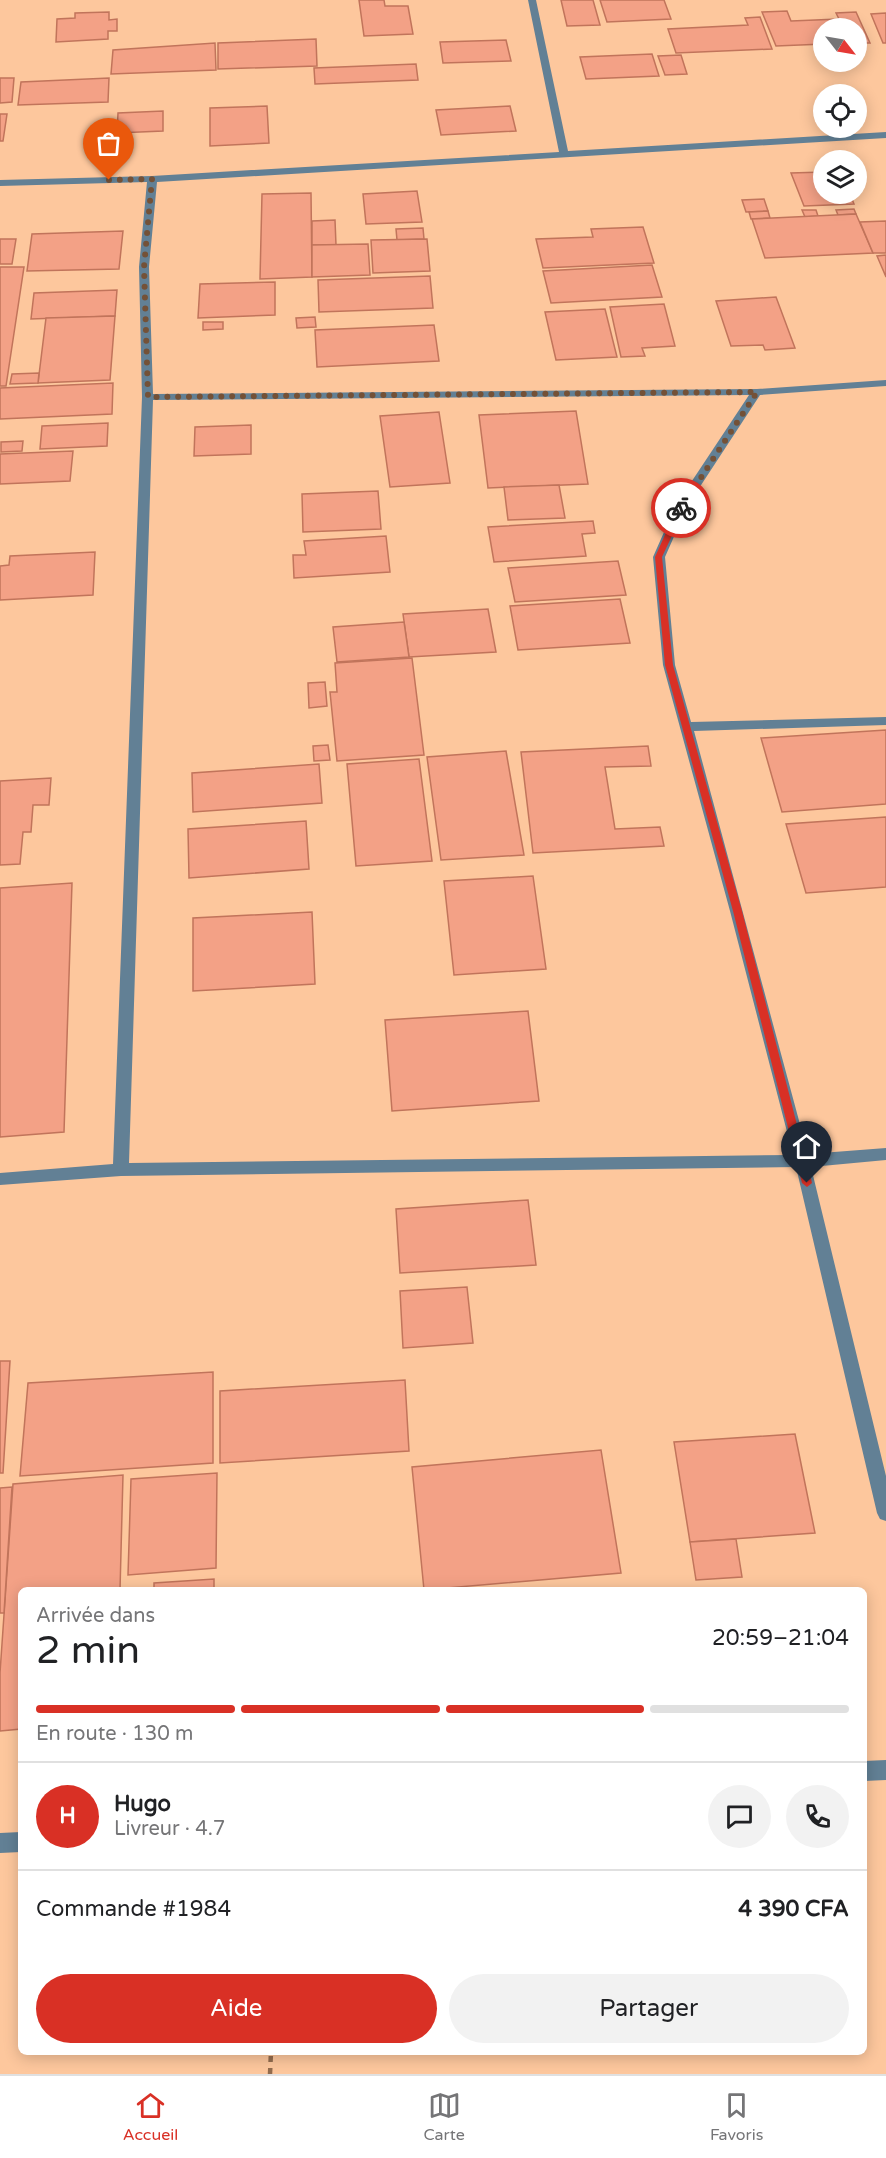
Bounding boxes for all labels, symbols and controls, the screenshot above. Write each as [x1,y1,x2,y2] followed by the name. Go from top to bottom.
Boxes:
[813,18,867,72] north arrow
[813,18,867,204] map controls
[813,84,867,138] button: locate
[83,118,134,180] pin
[92,127,125,160] icon: bag
[813,150,867,204] button: layers
[651,478,711,538] courier
[665,492,698,525] icon: bike
[781,1121,832,1183] pin
[790,1130,823,1163] icon: home
[36,1604,155,1628] text: Arrivée dans
[712,1625,849,1651] text: 20:59–21:04
[36,1627,140,1674] text: 2 min
[36,1722,193,1746] text: En route · 130 m
[708,1785,771,1848] button: chat
[786,1785,849,1848] button: phone
[114,1791,171,1817] text: Hugo
[59,1803,76,1829] text: H
[114,1817,225,1841] text: Livreur · 4.7
[36,1896,231,1922] text: Commande #1984
[738,1896,849,1922] text: 4 390 CFA
[36,1974,437,2043] button: Aide
[449,1974,849,2043] button: Partager
[123,2089,178,2145] tab: Accueil
[423,2089,465,2145] tab: Carte
[710,2089,763,2145] tab: Favoris

